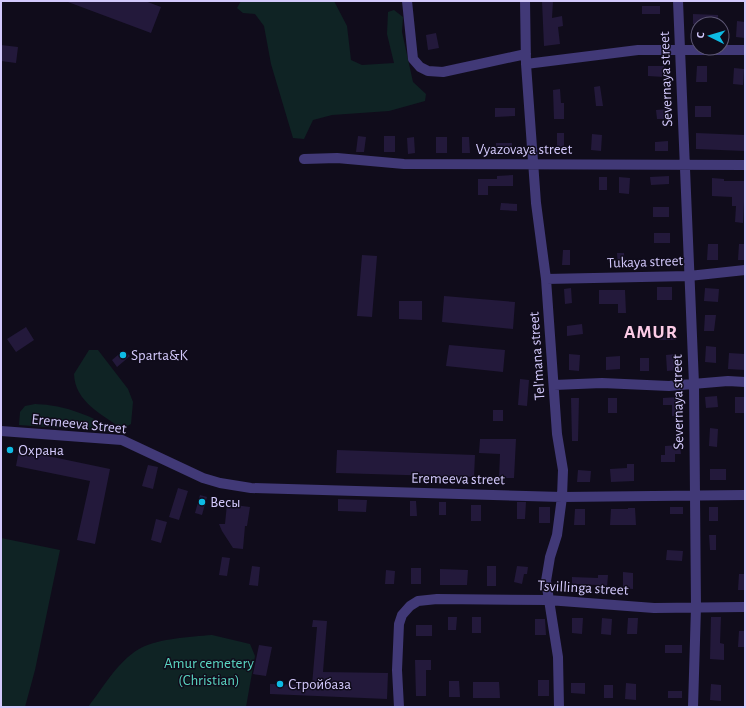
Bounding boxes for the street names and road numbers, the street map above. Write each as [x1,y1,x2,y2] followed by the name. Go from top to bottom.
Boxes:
[657,31,675,127] street label: Severnaya street
[476,142,572,157] street label: Vyazovaya street
[607,253,684,271] street label: Tukaya street
[526,311,548,401] street label: Tel'mana street
[670,354,686,450] street label: Severnaya street
[31,412,127,436] street label: Eremeeva Street
[411,471,505,487] street label: Eremeeva street
[537,578,629,598] street label: Tsvillinga street

